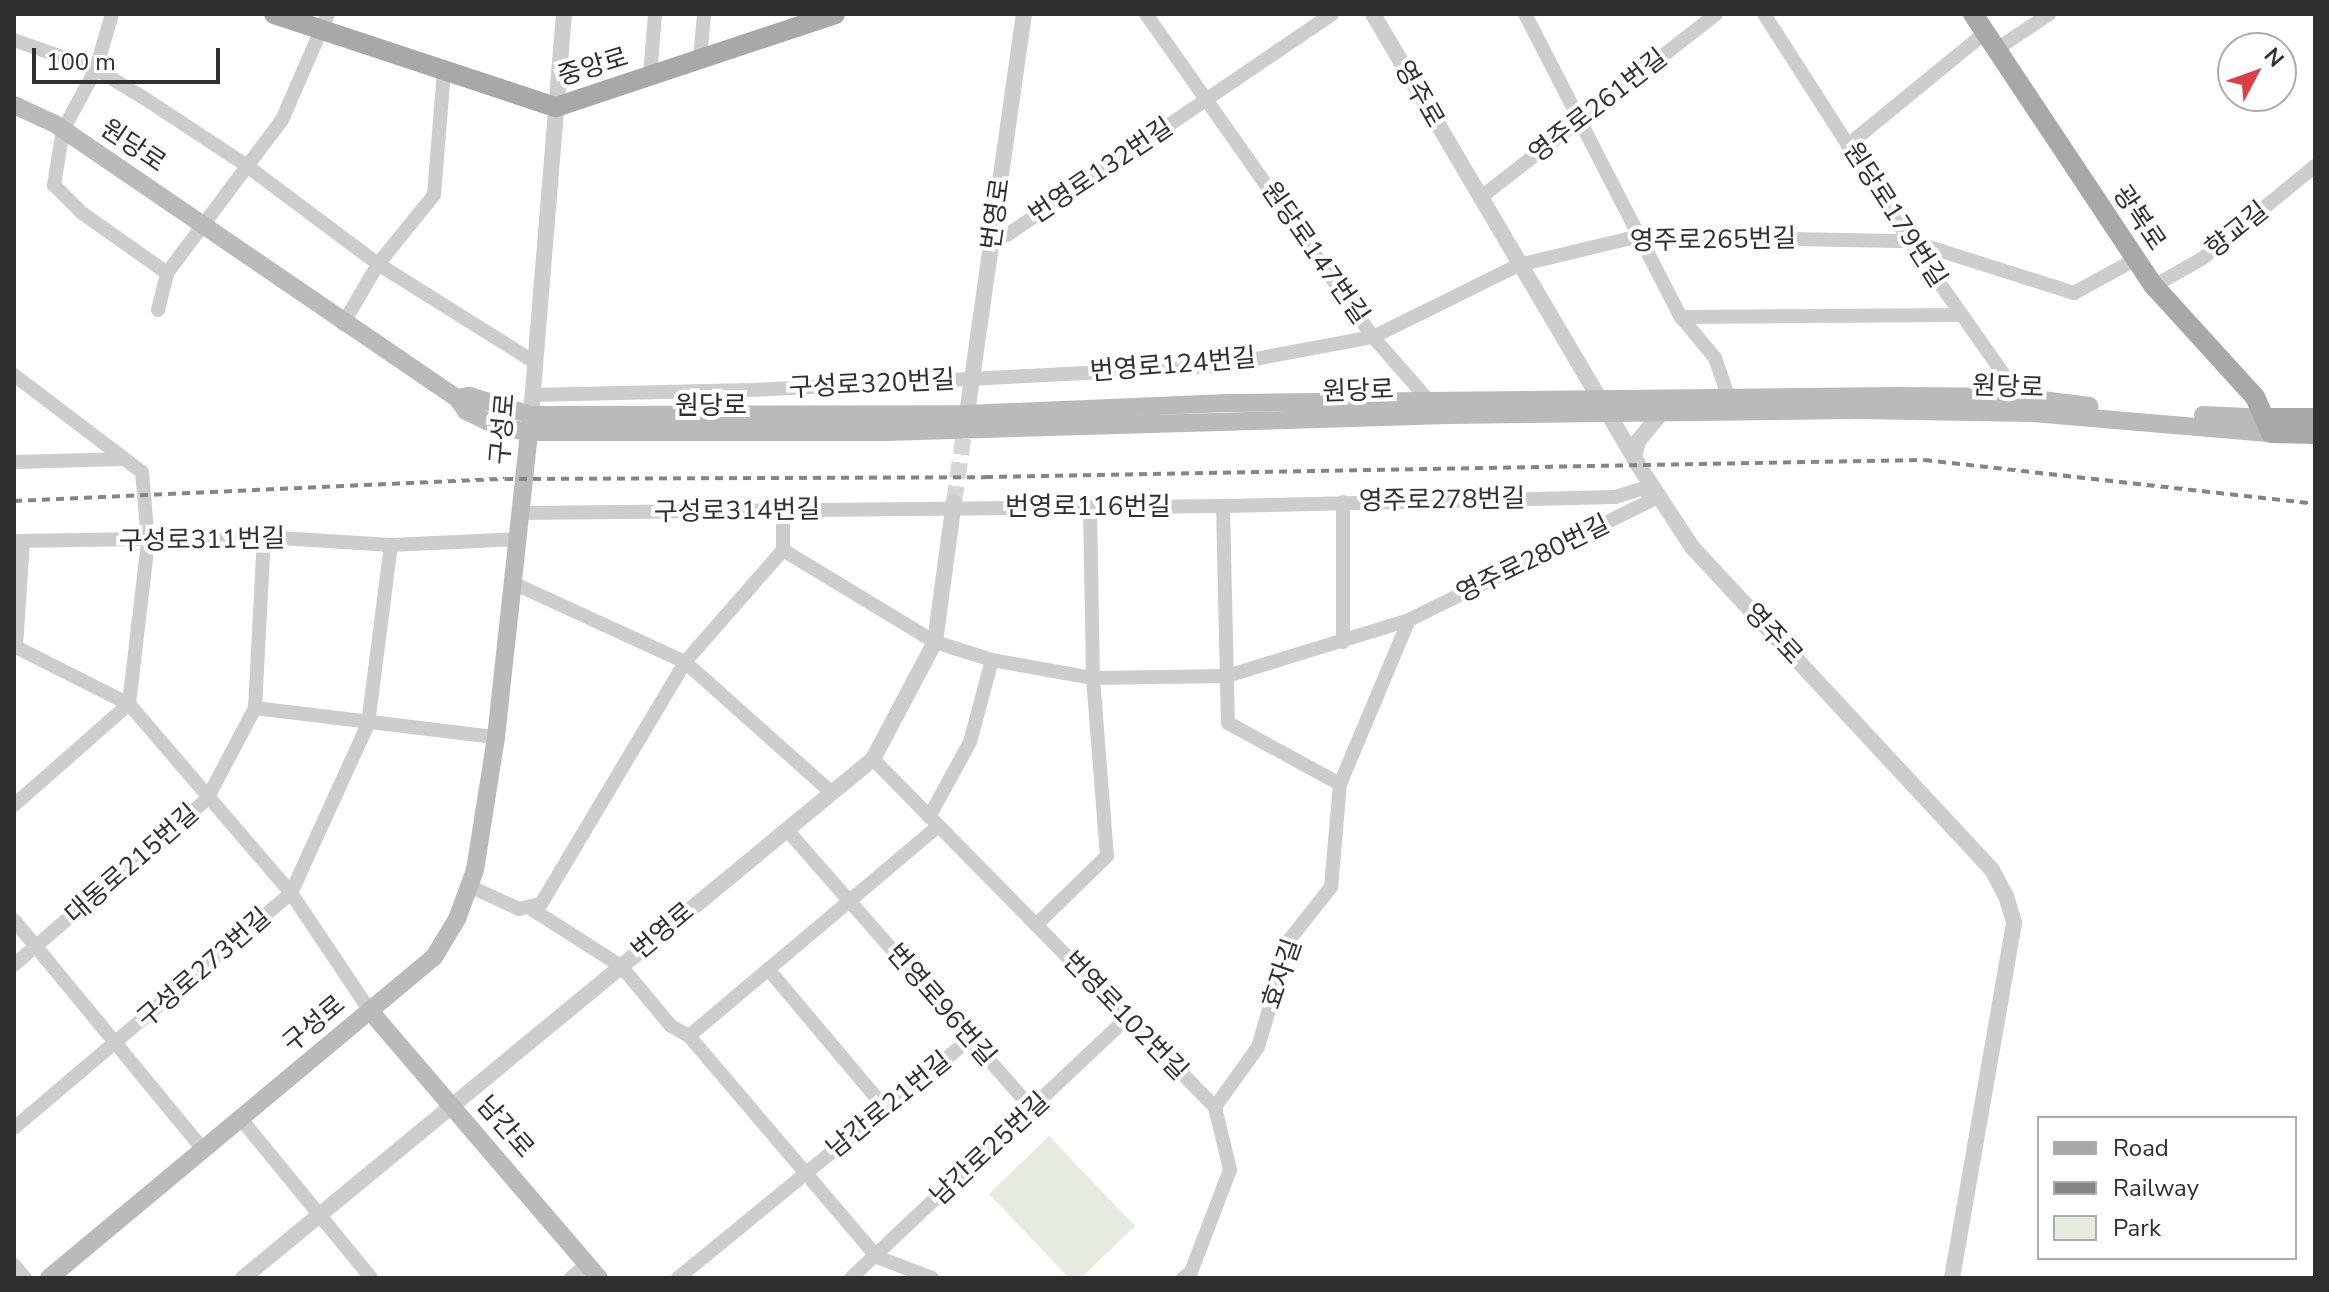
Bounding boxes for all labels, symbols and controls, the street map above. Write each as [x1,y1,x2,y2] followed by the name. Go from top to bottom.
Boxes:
[36,32,224,82] scale bar
[2217,32,2297,112] north arrow
[554,42,632,92] street label: 중앙로
[1523,42,1673,170] street label: 영주로261번길
[2257,42,2290,74] text: N
[46,46,116,78] text: 100 m
[1388,55,1450,133] street label: 영주로
[1023,112,1179,230] street label: 번영로132번길
[95,113,171,179] street label: 원당로
[1837,137,1953,293] street label: 원당로179번길
[976,176,1016,252] street label: 번영로
[1254,176,1376,330] street label: 원당로147번길
[2106,180,2172,256] street label: 광복로
[2199,195,2275,265] street label: 향교길
[1630,223,1796,257] street label: 영주로265번길
[1089,342,1257,388] street label: 번영로124번길
[788,364,956,404] street label: 구성로320번길
[1972,370,2044,404] street label: 원당로
[1322,374,1394,408] street label: 원당로
[675,390,747,422] street label: 원당로
[484,392,522,466] street label: 구성로
[1359,483,1525,517] street label: 영주로278번길
[1005,491,1171,523] street label: 번영로116번길
[654,494,820,528] street label: 구성로314번길
[1451,509,1615,609] street label: 영주로280번길
[119,523,285,557] street label: 구성로311번길
[1737,597,1809,671] street label: 영주로
[59,798,205,930] street label: 대동로215번길
[625,896,701,966] street label: 번영로
[131,902,277,1034] street label: 구성로273번길
[1256,935,1308,1013] street label: 효자길
[880,938,1002,1072] street label: 번영로96번길
[1056,945,1194,1087] street label: 번영로102번길
[276,989,352,1059] street label: 구성로
[821,1045,957,1165] street label: 남간로21번길
[924,1086,1056,1212] street label: 남간로25번길
[470,1090,540,1164] street label: 남간로
[2037,1116,2297,1260] legend
[2113,1132,2169,1164] text: Road
[2113,1172,2199,1204] text: Railway
[2113,1212,2161,1244] text: Park

